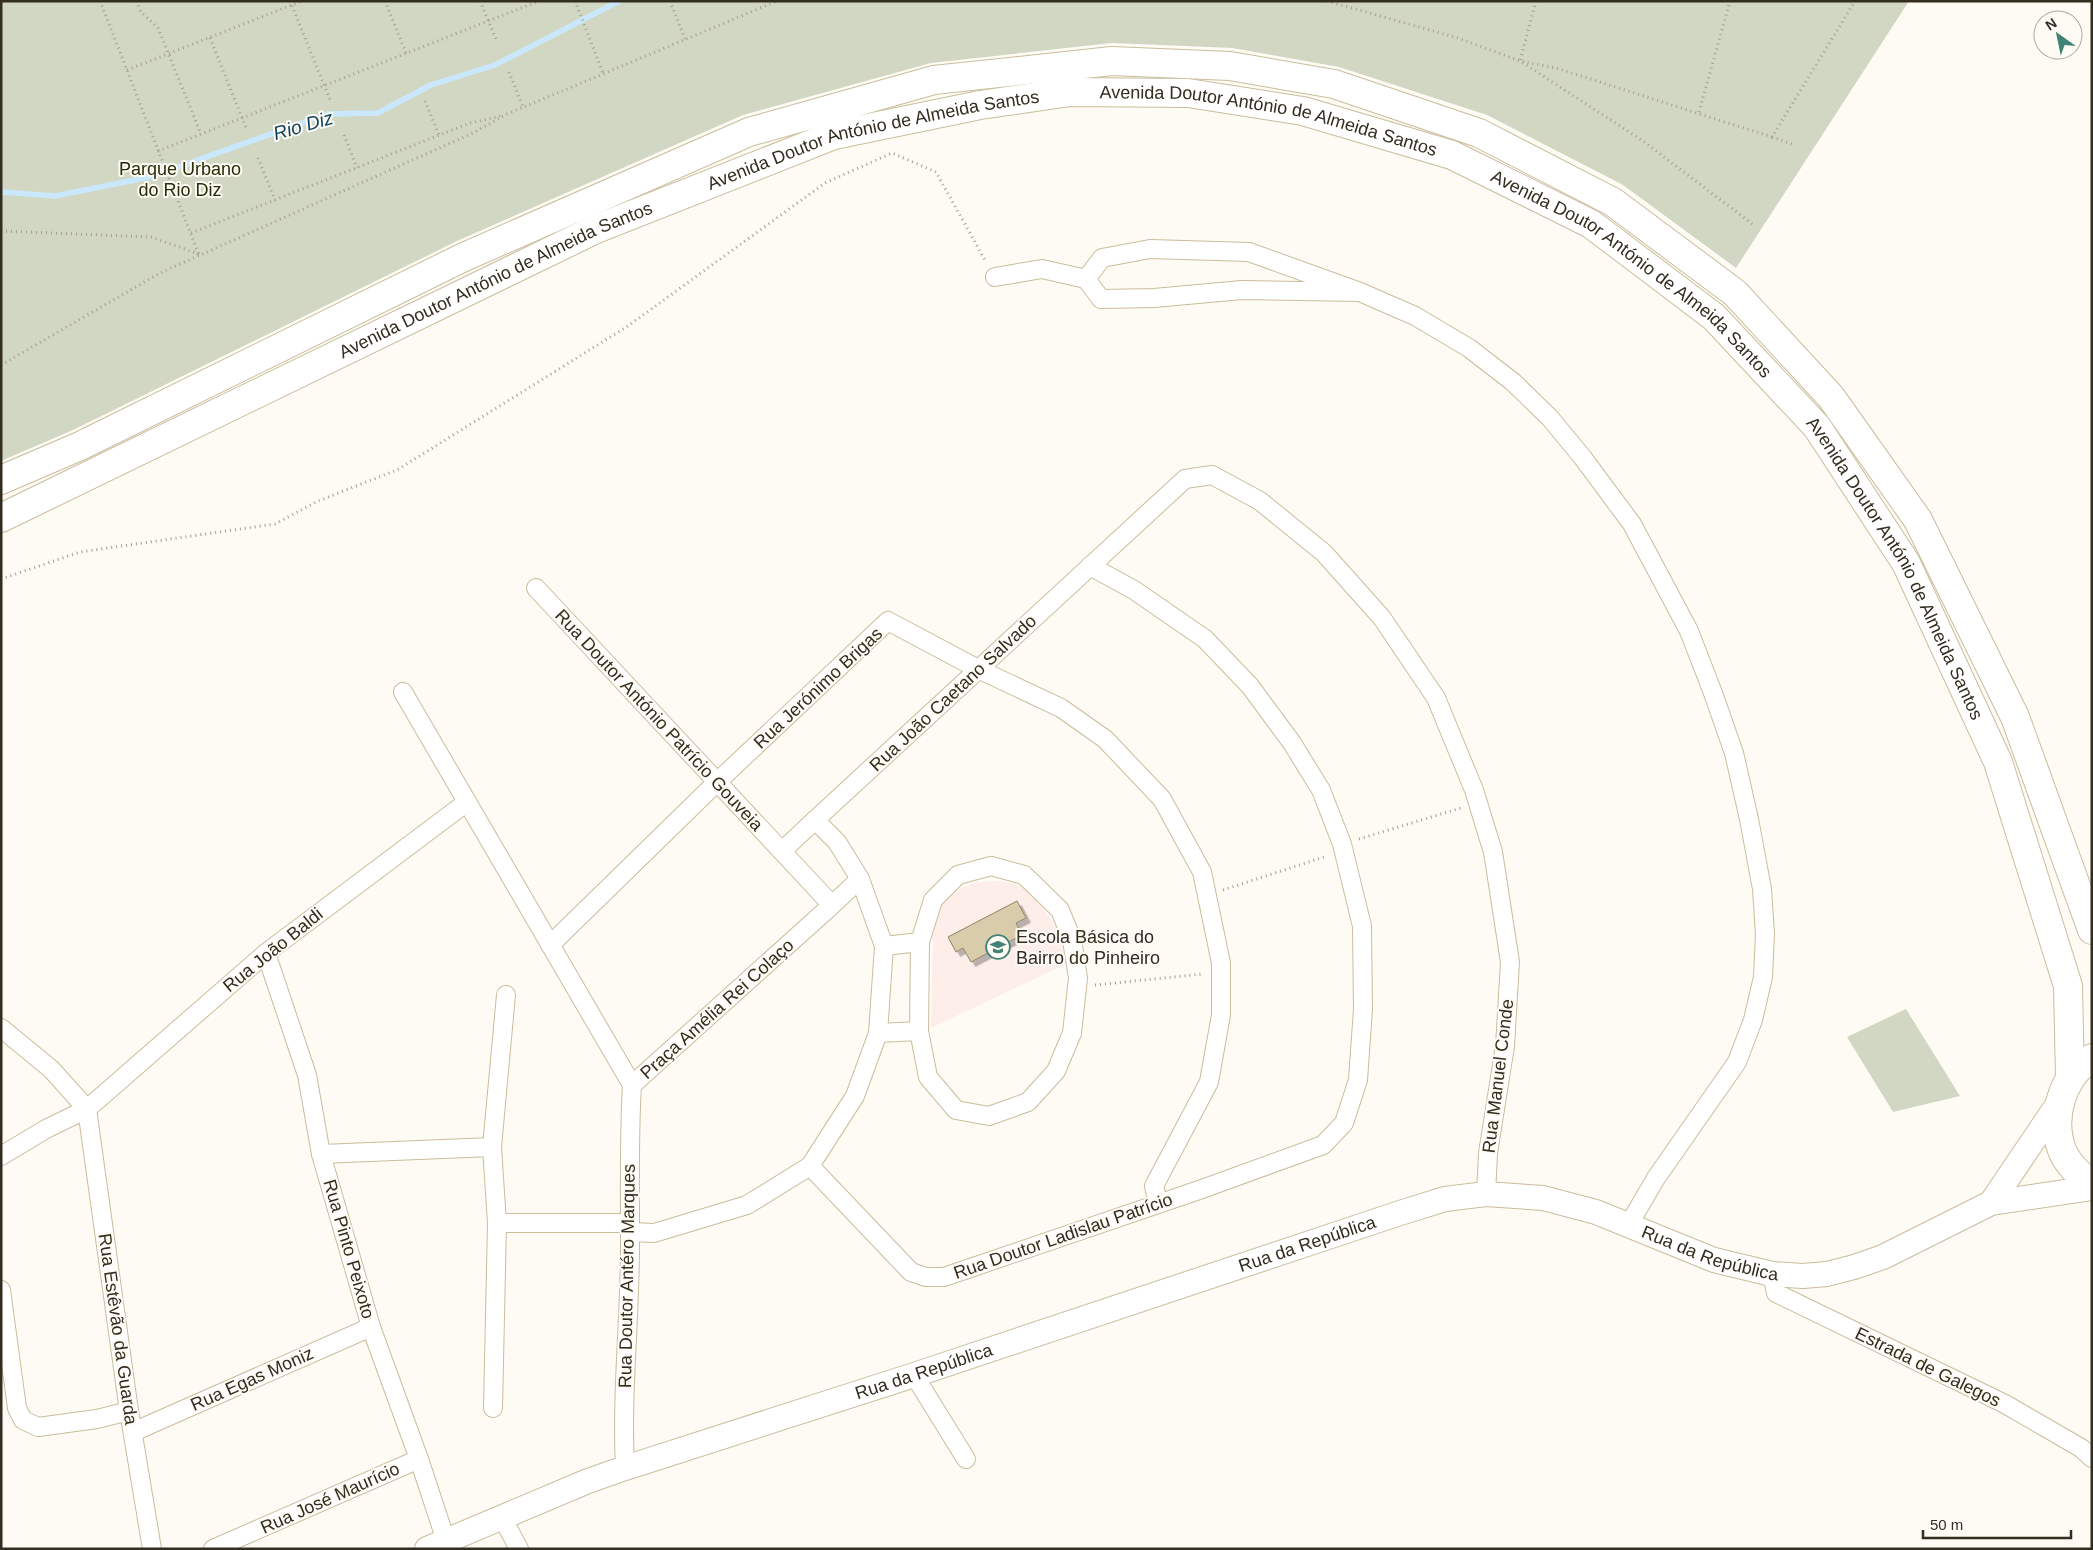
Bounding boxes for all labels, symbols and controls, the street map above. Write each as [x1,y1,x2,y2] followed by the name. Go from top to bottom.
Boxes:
[2033,10,2083,60] north arrow
[2042,15,2060,34] text: N
[1099,82,1439,160] street label: Avenida Doutor António de Almeida Santos
[704,87,1040,194] street label: Avenida Doutor António de Almeida Santos
[271,107,336,144] water label: Rio Diz
[119,159,241,200] park label: Parque Urbano do Rio Diz
[1488,166,1776,382] street label: Avenida Doutor António de Almeida Santos
[336,198,655,362] street label: Avenida Doutor António de Almeida Santos
[1803,413,1987,723] street label: Avenida Doutor António de Almeida Santos
[551,605,768,835] street label: Rua Doutor António Patrício Gouveia
[866,611,1040,775] street label: Rua João Caetano Salvado
[750,623,886,753] street label: Rua Jerónimo Brigas
[219,904,327,996] street label: Rua João Baldi
[1016,927,1160,968] place label: Escola Básica do Bairro do Pinheiro
[985,934,1011,960] school or university icon: Escola Básica do Bairro do Pinheiro
[636,935,798,1083] street label: Praça Amélia Rei Colaço
[1479,998,1517,1154] street label: Rua Manuel Conde
[615,1164,639,1388] street label: Rua Doutor Antéro Marques
[320,1177,378,1321] street label: Rua Pinto Peixoto
[951,1189,1175,1283] street label: Rua Doutor Ladislau Patrício
[1236,1212,1379,1276] street label: Rua da República
[1639,1222,1780,1284] street label: Rua da República
[95,1232,141,1427] street label: Rua Estêvão da Guarda
[1852,1323,2004,1411] street label: Estrada de Galegos
[853,1339,996,1403] street label: Rua da República
[188,1343,316,1415] street label: Rua Egas Moniz
[257,1458,403,1538] street label: Rua José Maurício
[1923,1508,2070,1540] scale bar
[1930,1516,1963,1533] text: 50 m

